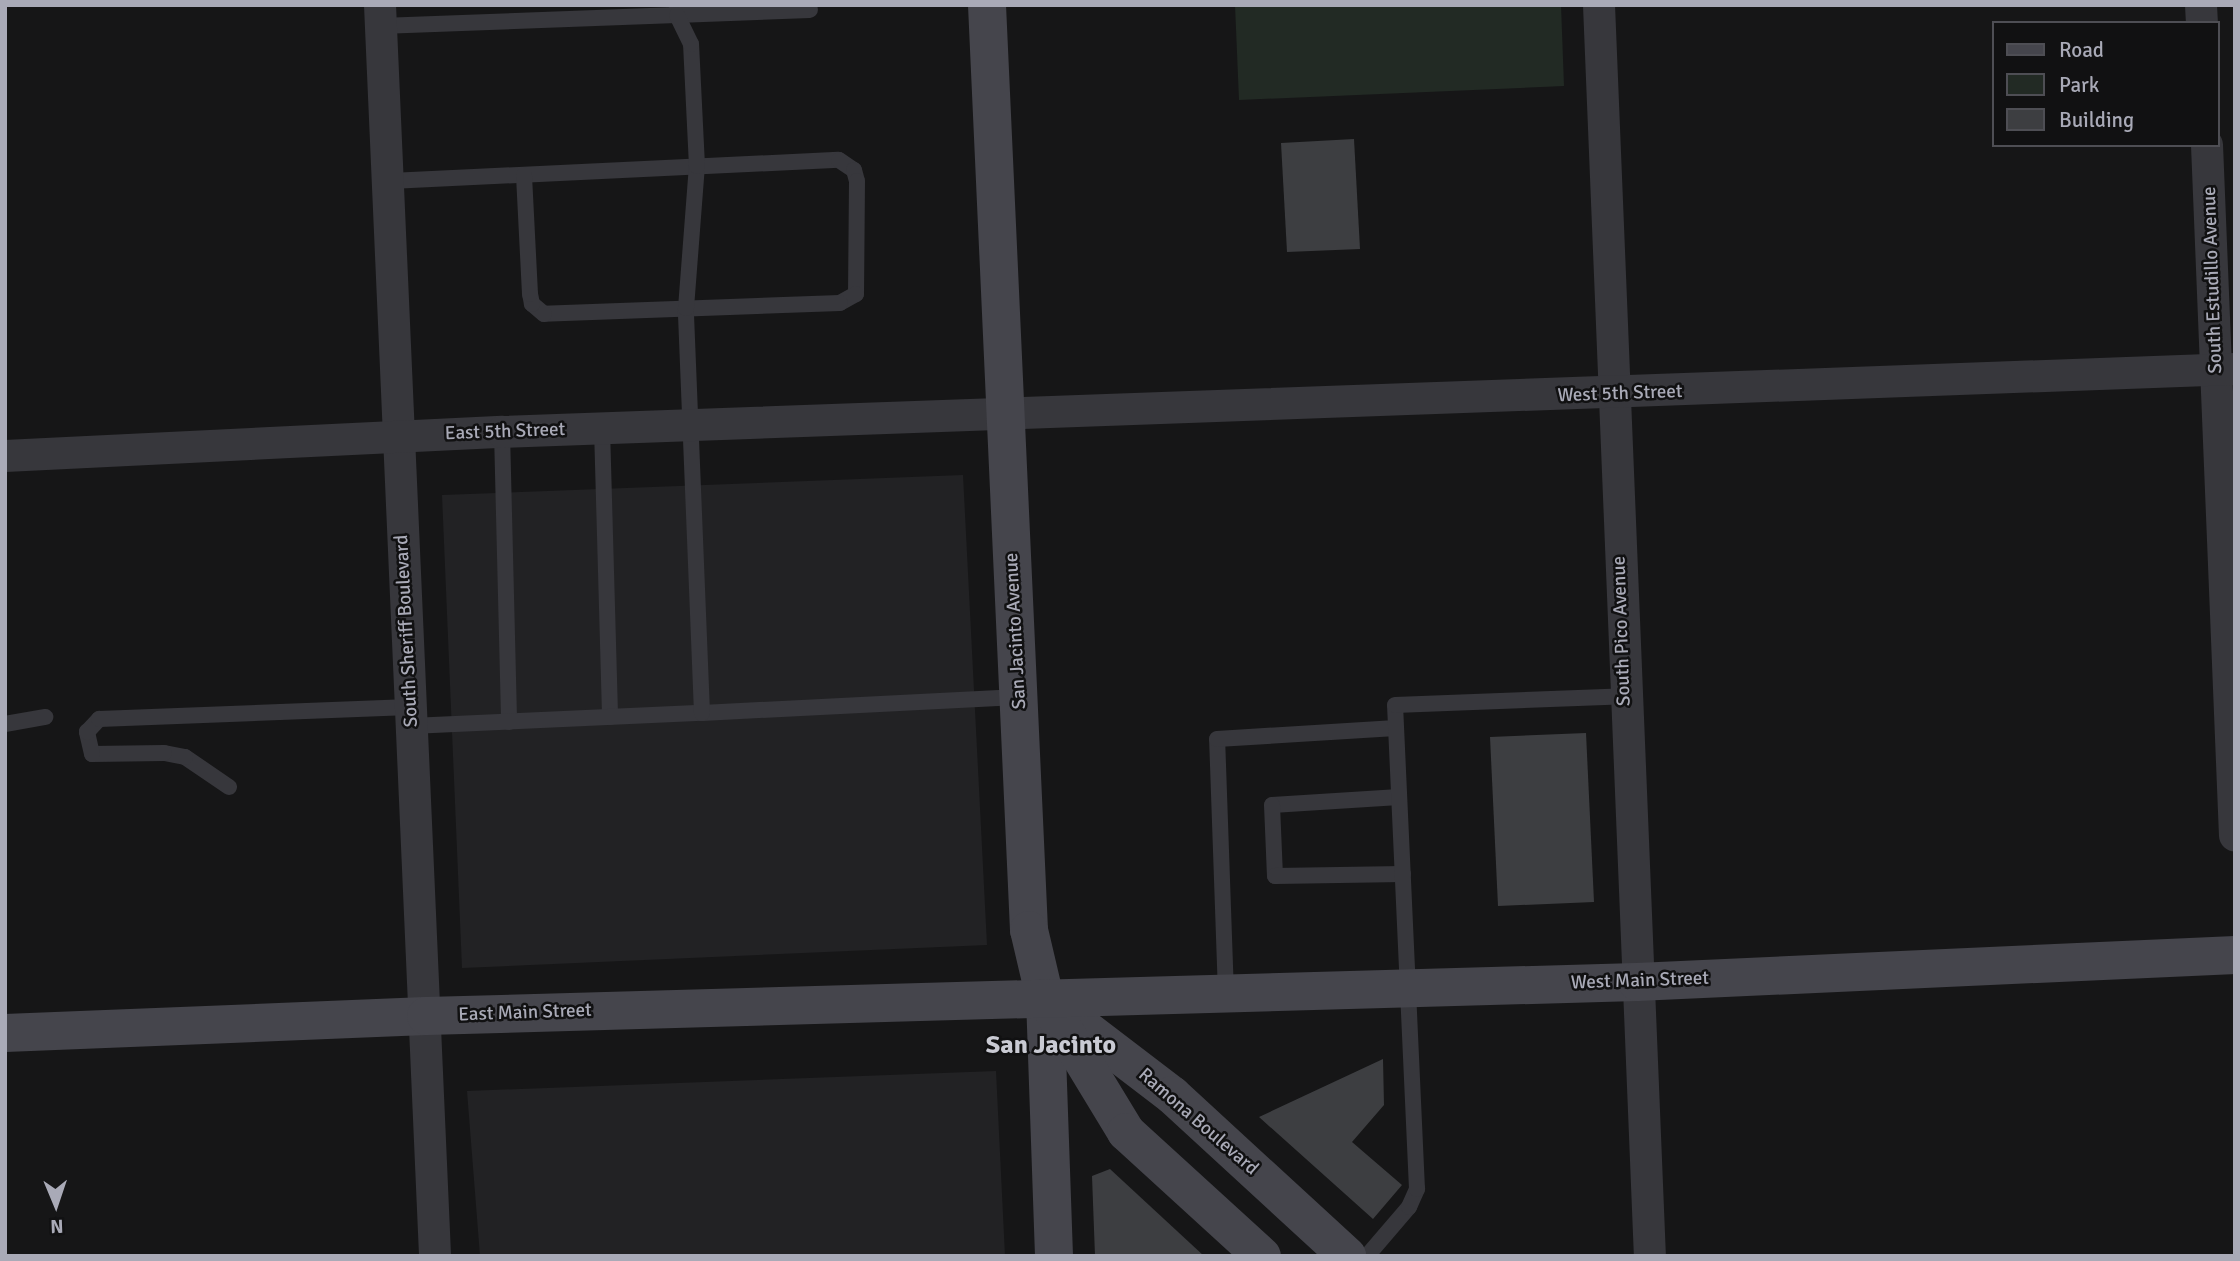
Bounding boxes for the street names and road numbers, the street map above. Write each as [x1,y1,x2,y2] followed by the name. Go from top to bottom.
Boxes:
[2198,186,2228,374] street label: South Estudillo Avenue
[1557,380,1683,408] street label: West 5th Street
[444,419,566,445] street label: East 5th Street
[391,534,423,728] street label: South Sheriff Boulevard
[1001,552,1031,710] street label: San Jacinto Avenue
[1608,556,1636,706] street label: South Pico Avenue
[1571,967,1709,995] street label: West Main Street
[458,999,592,1027] street label: East Main Street
[1133,1064,1263,1180] street label: Ramona Boulevard

